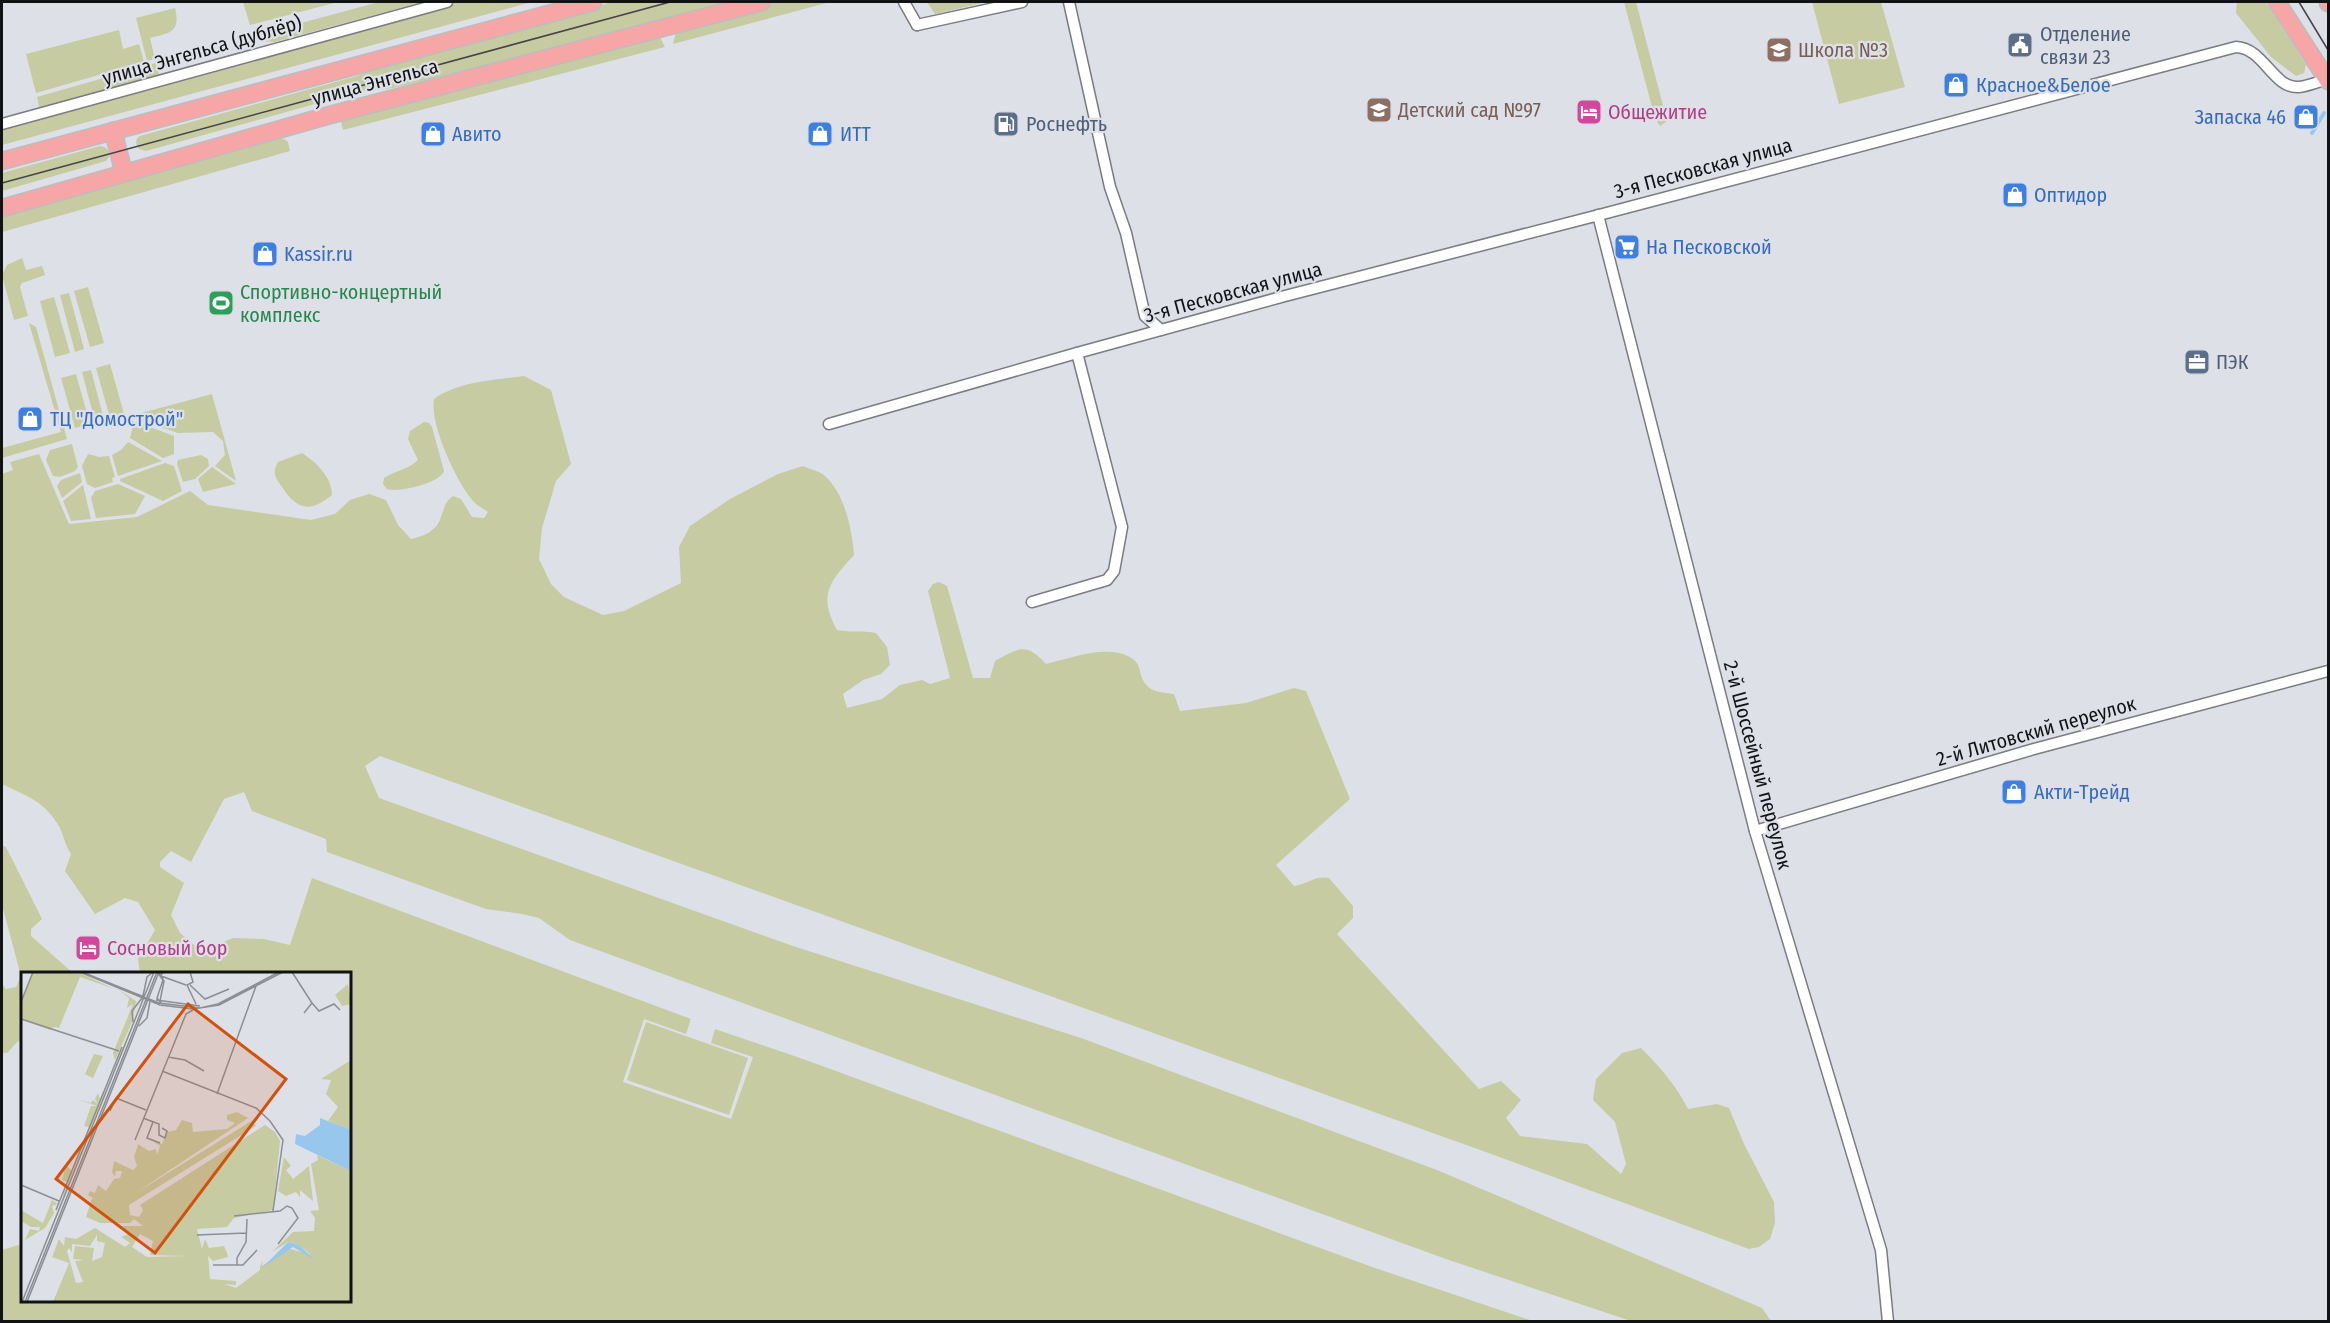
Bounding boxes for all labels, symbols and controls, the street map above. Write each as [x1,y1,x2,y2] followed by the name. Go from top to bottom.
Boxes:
[100,10,305,90] street label: улица Энгельса (дублёр)
[2040,22,2131,69] place label: Отделение связи 23
[2005,30,2035,60] public building icon: Отделение связи 23
[1764,35,1794,65] school or university icon: Школа №3
[1798,38,1888,62] place label: Школа №3
[309,54,441,110] street label: улица Энгельса
[1941,70,1971,100] shop icon: Красное&Белое
[1976,73,2111,97] place label: Красное&Белое
[1364,95,1394,125] school or university icon: Детский сад №97
[1574,97,1604,127] hotel icon: Общежитие
[1397,98,1541,122] place label: Детский сад №97
[1608,100,1707,124] place label: Общежитие
[2291,102,2321,132] shop icon: Запаска 46
[2195,105,2286,129] place label: Запаска 46
[991,109,1021,139] fuel station icon: Роснефть
[1026,112,1107,136] place label: Роснефть
[418,119,448,149] shop icon: Авито
[805,119,835,149] shop icon: ИТТ
[452,122,501,146] place label: Авито
[840,122,871,146] place label: ИТТ
[1611,133,1795,203] street label: 3-я Песковская улица
[2000,180,2030,210] shop icon: Оптидор
[2034,183,2107,207] place label: Оптидор
[1612,232,1642,262] supermarket icon: На Песковской
[1646,235,1772,259] place label: На Песковской
[250,239,280,269] shop icon: Kassir.ru
[284,242,353,266] place label: Kassir.ru
[1141,257,1325,327] street label: 3-я Песковская улица
[240,280,442,327] place label: Спортивно-концертный комплекс
[206,288,236,318] sports icon: Спортивно-концертный комплекс
[2182,347,2212,377] office icon: ПЭК
[2216,350,2249,374] place label: ПЭК
[15,404,45,434] shop icon: ТЦ "Домострой"
[50,407,183,431] place label: ТЦ "Домострой"
[1719,658,1798,872] street label: 2-й Шоссейный переулок
[1934,691,2139,771] street label: 2-й Литовский переулок
[1999,777,2029,807] shop icon: Акти-Трейд
[2034,780,2130,804] place label: Акти-Трейд
[73,933,103,963] hotel icon: Сосновый бор
[107,936,227,960] place label: Сосновый бор
[21,972,351,1302] inset map

